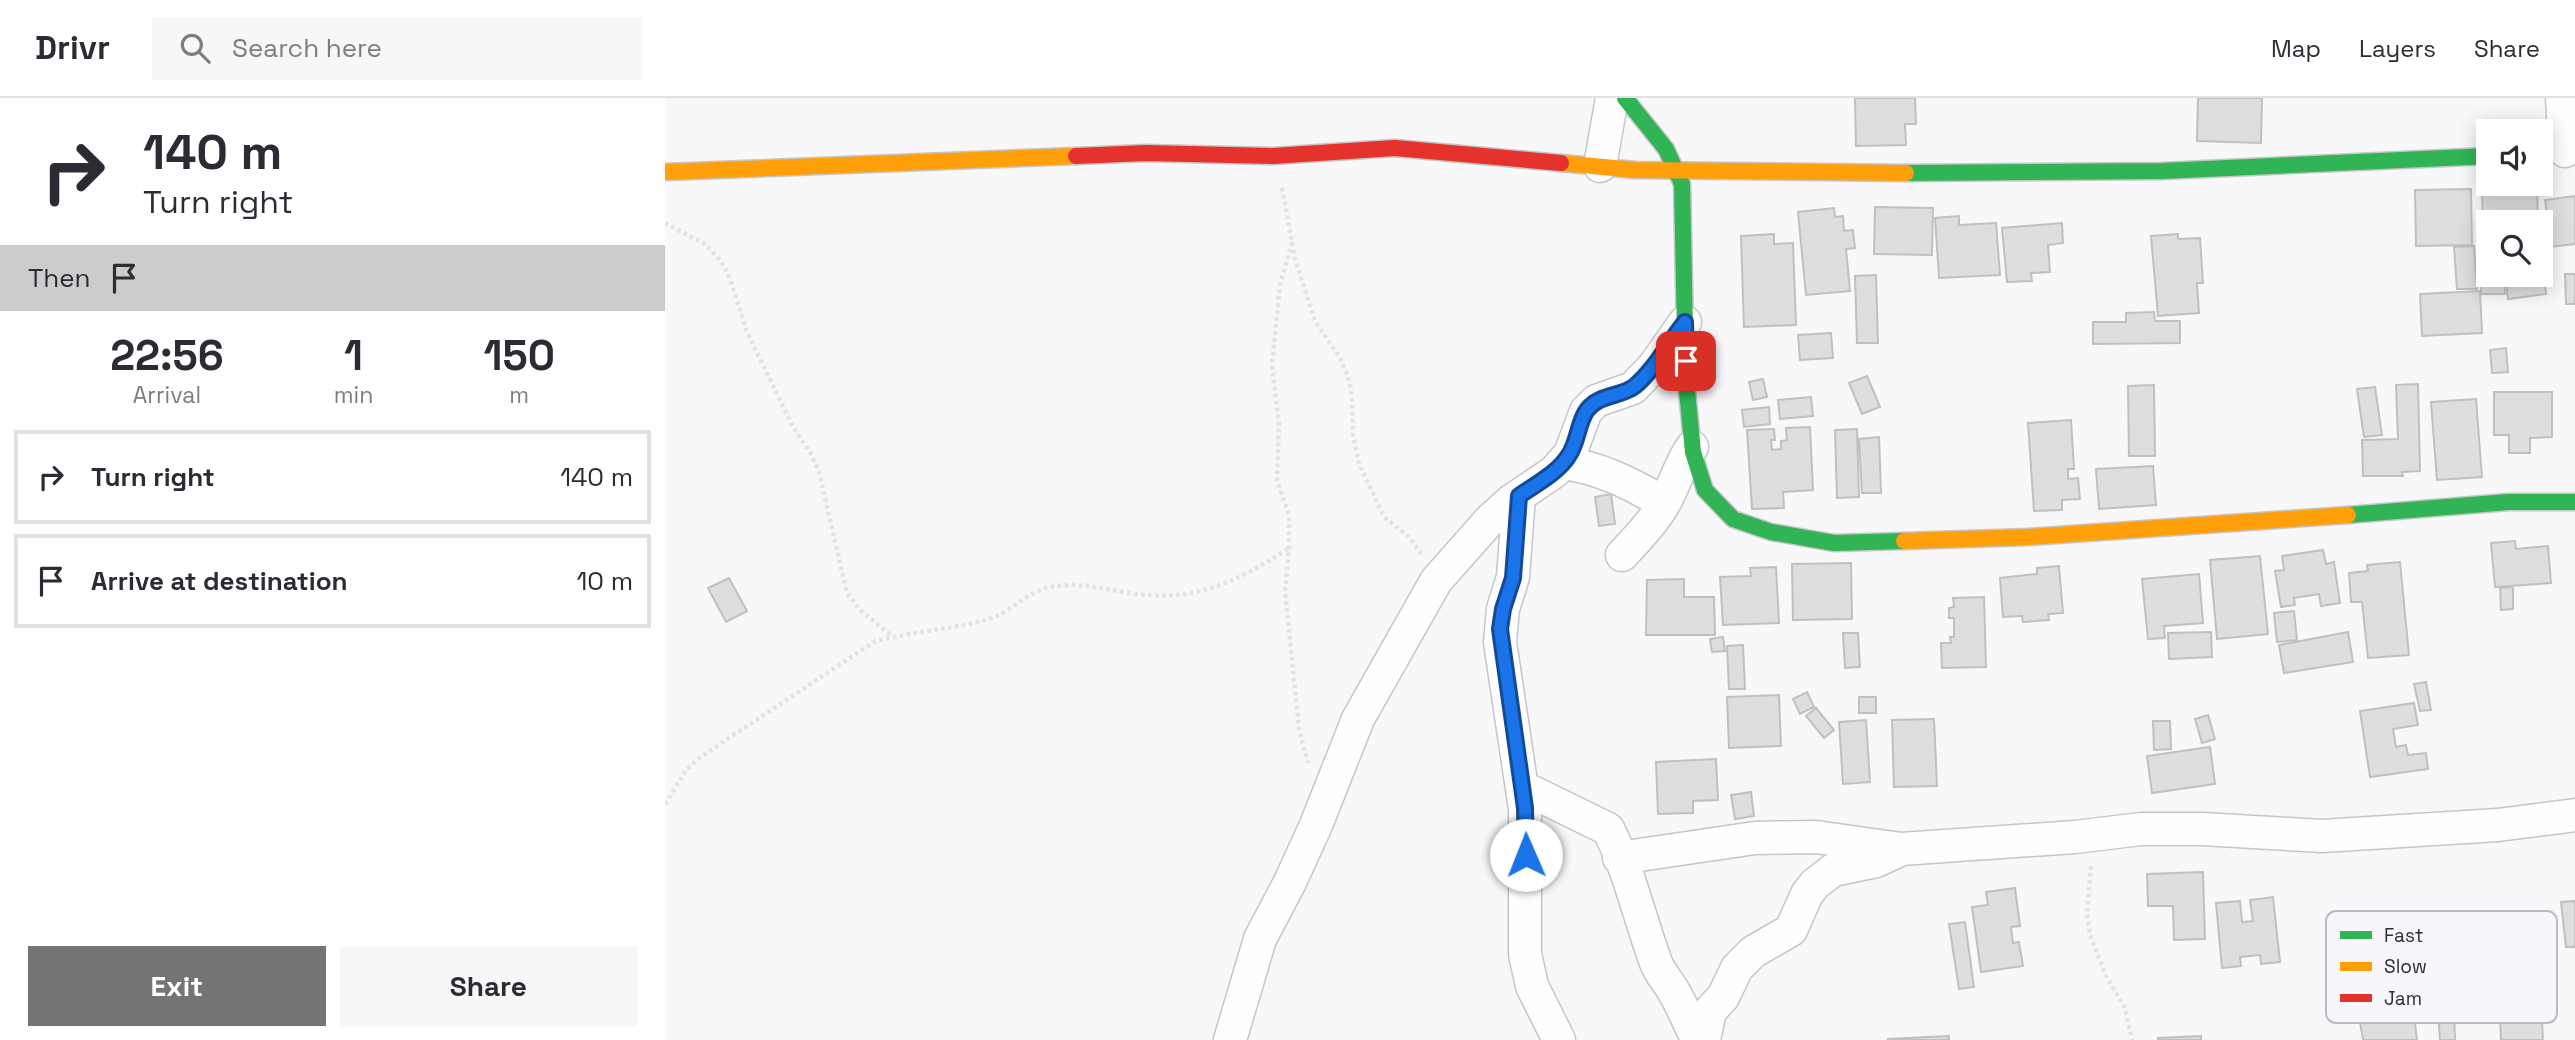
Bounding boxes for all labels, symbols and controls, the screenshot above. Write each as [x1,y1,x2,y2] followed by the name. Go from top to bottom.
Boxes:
[152,17,642,80] search box
[35,27,110,69] text: Drivr
[176,29,214,67] icon: search
[232,31,382,65] text: Search here
[2271,33,2321,64] text: Map
[2359,33,2436,64] text: Layers
[2474,33,2540,64] text: Share
[2476,119,2553,287] map controls
[2476,119,2553,196] button: sound
[143,121,282,183] text: 140 m
[28,126,119,217] icon: right
[143,182,293,222] text: Turn right
[2476,210,2553,287] button: search
[105,259,143,297] icon: arrive
[28,261,91,295] text: Then
[110,329,224,382] text: 22:56
[344,329,363,382] text: 1
[483,329,555,382] text: 150
[1656,331,1716,391] pin
[1667,342,1705,380] icon: arrive
[133,380,201,410] text: Arrival
[334,380,373,410] text: min
[509,380,529,410] text: m
[32,458,70,496] icon: right
[91,460,215,494] text: Turn right
[560,460,633,494] text: 140 m
[32,562,70,600] icon: arrive
[91,564,348,598] text: Arrive at destination
[576,564,633,598] text: 10 m
[1489,818,1563,892] position arrow
[2326,911,2557,1023] legend
[2384,923,2424,948] text: Fast
[28,946,326,1026] button: Exit
[340,946,637,1026] button: Share
[2384,954,2427,979] text: Slow
[2384,986,2422,1011] text: Jam

